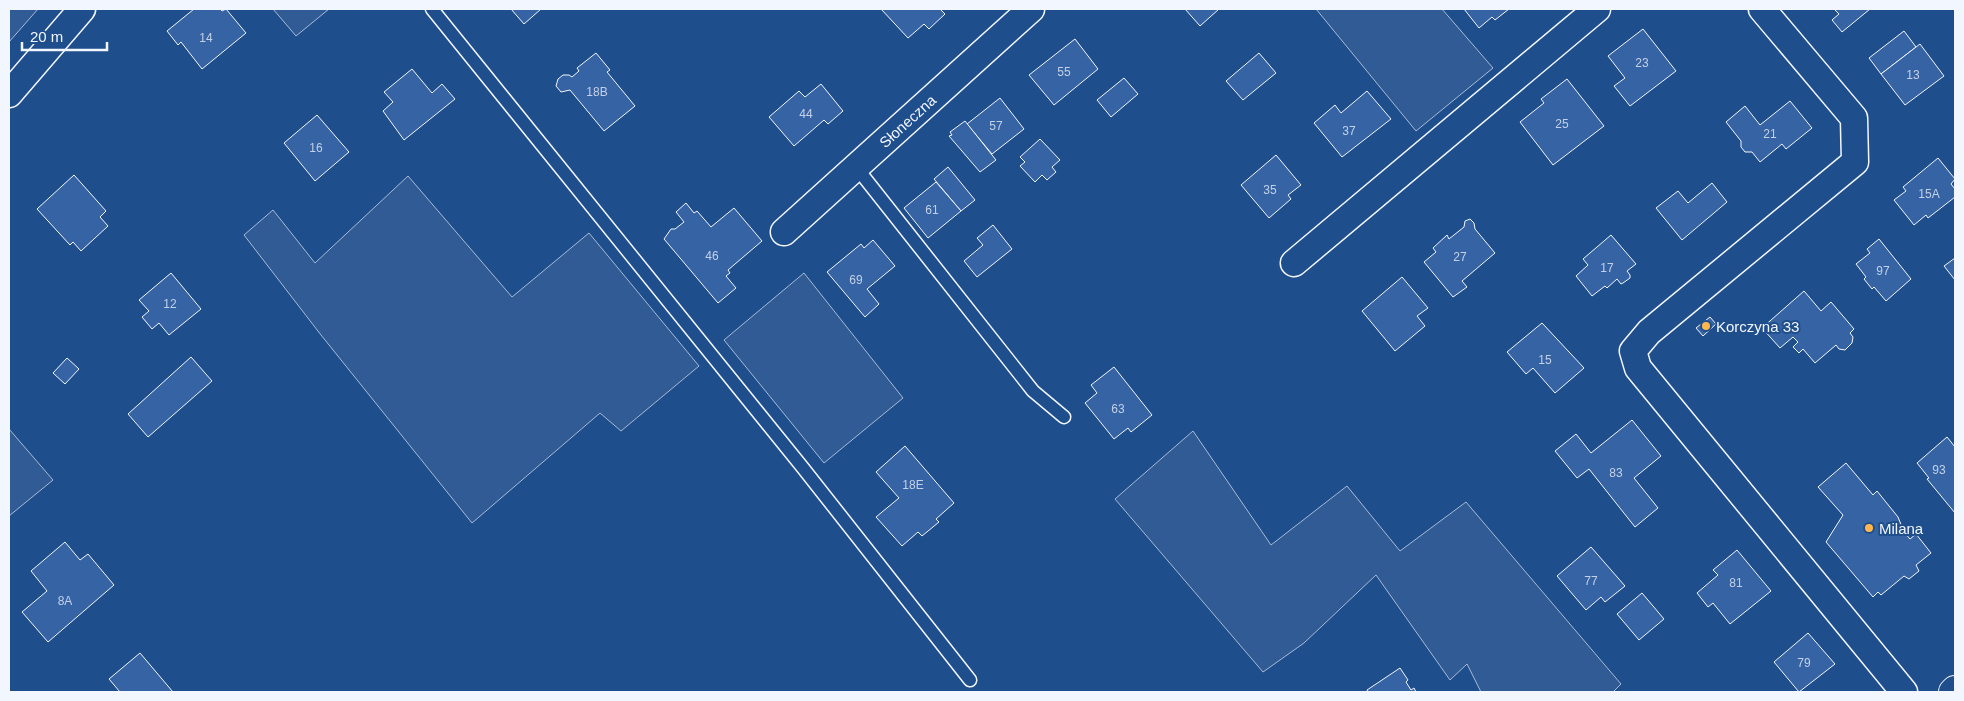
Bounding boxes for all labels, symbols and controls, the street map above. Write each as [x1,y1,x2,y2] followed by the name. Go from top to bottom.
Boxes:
[22,20,108,52] scale bar
[30,28,63,45] text: 20 m
[199,31,213,45] house number: 14
[1635,56,1649,70] house number: 23
[1057,65,1071,79] house number: 55
[1906,68,1920,82] house number: 13
[586,85,608,99] house number: 18B
[876,91,939,151] street label: Słoneczna
[799,107,813,121] house number: 44
[1555,117,1569,131] house number: 25
[989,119,1003,133] house number: 57
[1342,124,1356,138] house number: 37
[1763,127,1777,141] house number: 21
[309,141,323,155] house number: 16
[1263,183,1277,197] house number: 35
[1918,187,1940,201] house number: 15A
[925,203,939,217] house number: 61
[705,249,719,263] house number: 46
[1453,250,1467,264] house number: 27
[1600,261,1614,275] house number: 17
[1876,264,1890,278] house number: 97
[849,273,863,287] house number: 69
[163,297,177,311] house number: 12
[1716,318,1799,335] place label: Korczyna 33
[1700,320,1712,332] marker: Korczyna 33
[1538,353,1552,367] house number: 15
[1111,402,1125,416] house number: 63
[1932,463,1946,477] house number: 93
[1609,466,1623,480] house number: 83
[902,478,924,492] house number: 18E
[1879,520,1924,537] place label: Milana
[1863,522,1875,534] marker: Milana
[1584,574,1598,588] house number: 77
[1729,576,1743,590] house number: 81
[58,594,72,608] house number: 8A
[1797,656,1811,670] house number: 79

